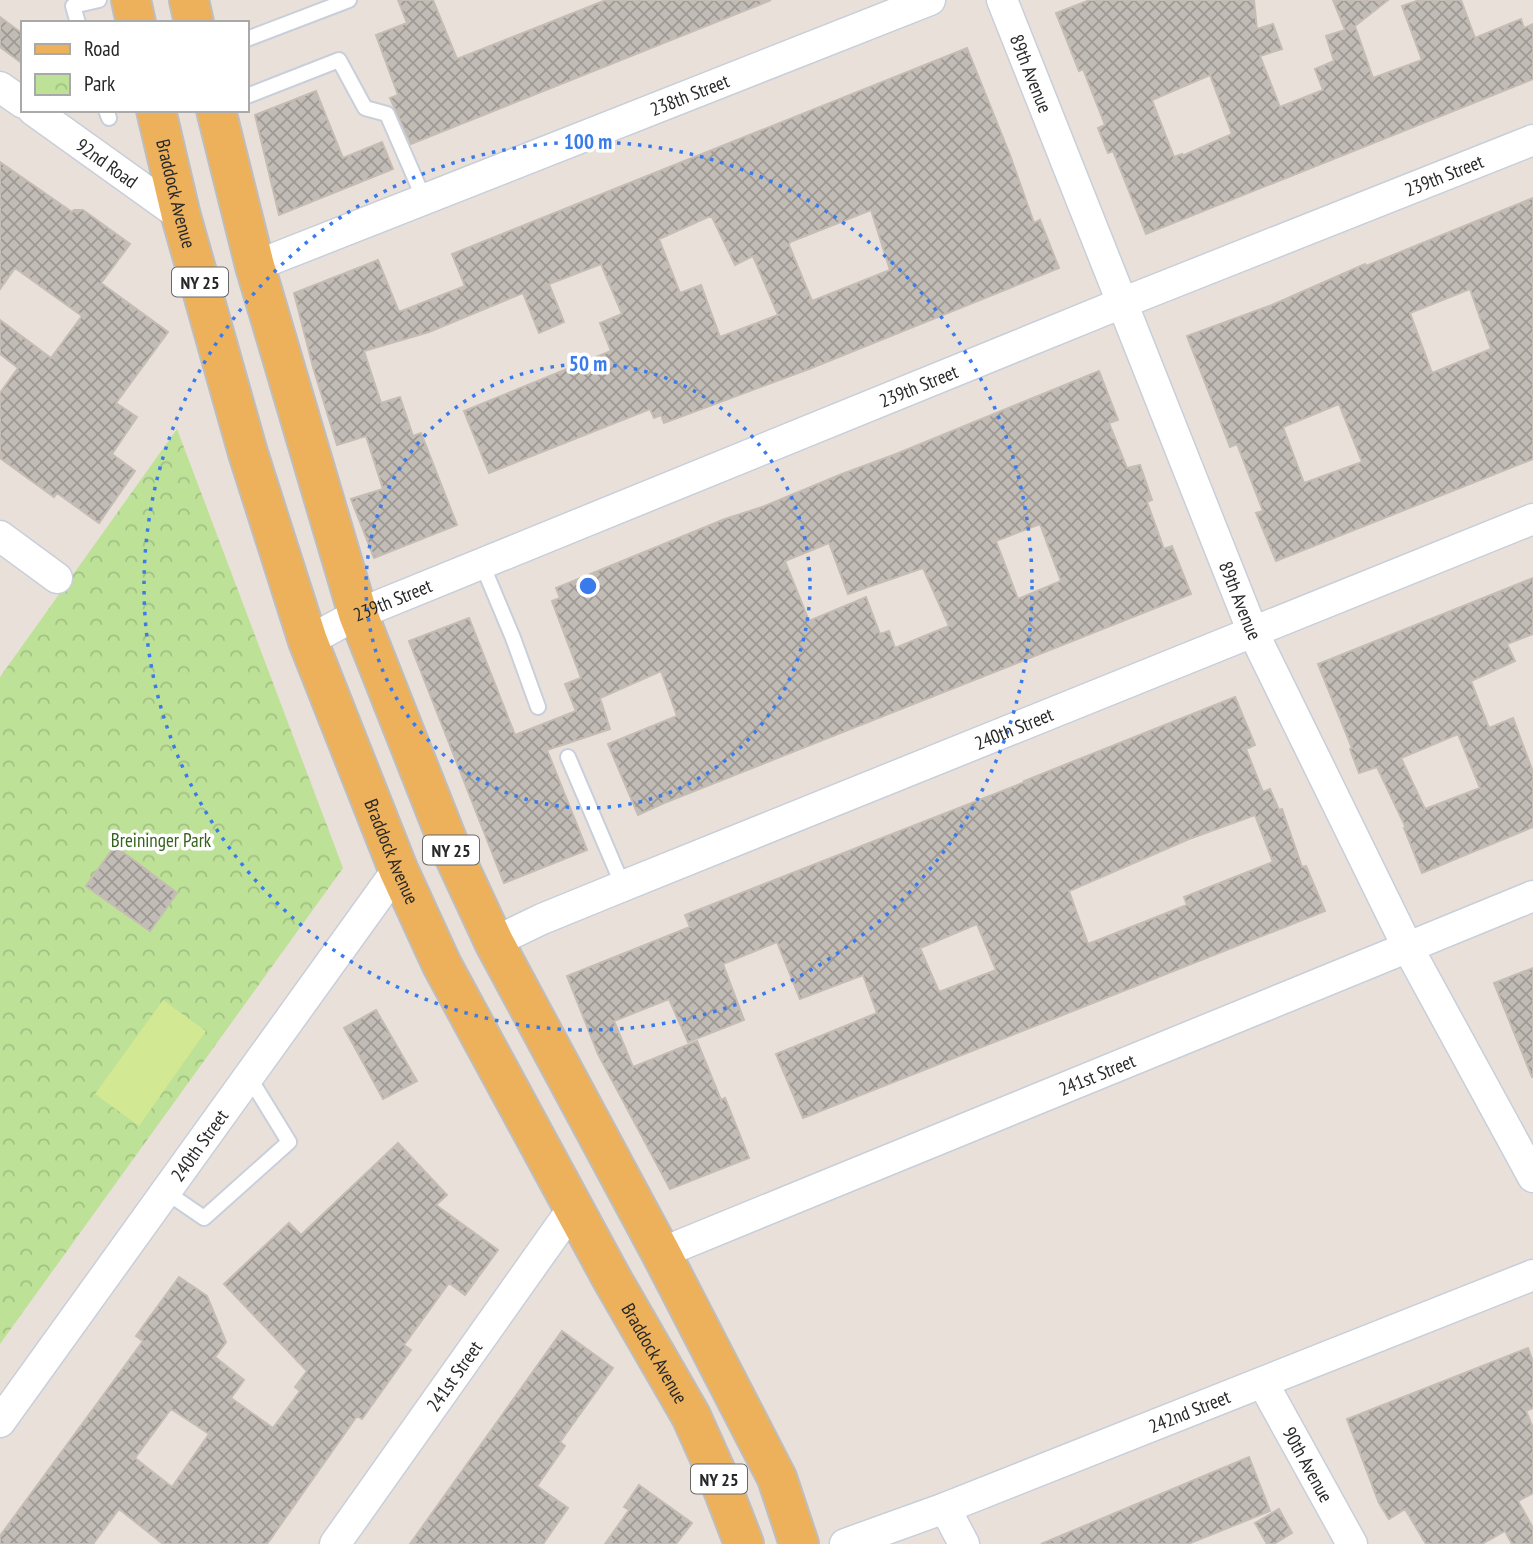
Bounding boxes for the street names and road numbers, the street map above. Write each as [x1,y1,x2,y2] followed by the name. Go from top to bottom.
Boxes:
[1005,31,1058,116] street label: 89th Avenue
[647,68,733,121] street label: 238th Street
[71,133,143,193] street label: 92nd Road
[151,137,202,251] street label: Braddock Avenue
[1401,149,1487,202] street label: 239th Street
[172,268,228,296] road number: NY 25
[876,359,962,413] street label: 239th Street
[1214,558,1267,644] street label: 89th Avenue
[350,573,436,627] street label: 239th Street
[971,702,1057,755] street label: 240th Street
[359,795,424,908] street label: Braddock Avenue
[423,836,479,864] road number: NY 25
[1055,1048,1140,1101] street label: 241st Street
[165,1104,234,1186] street label: 240th Street
[616,1299,693,1408] street label: Braddock Avenue
[421,1335,488,1416] street label: 241st Street
[1145,1384,1234,1438] street label: 242nd Street
[1278,1423,1338,1506] street label: 90th Avenue
[691,1464,747,1494] road number: NY 25

